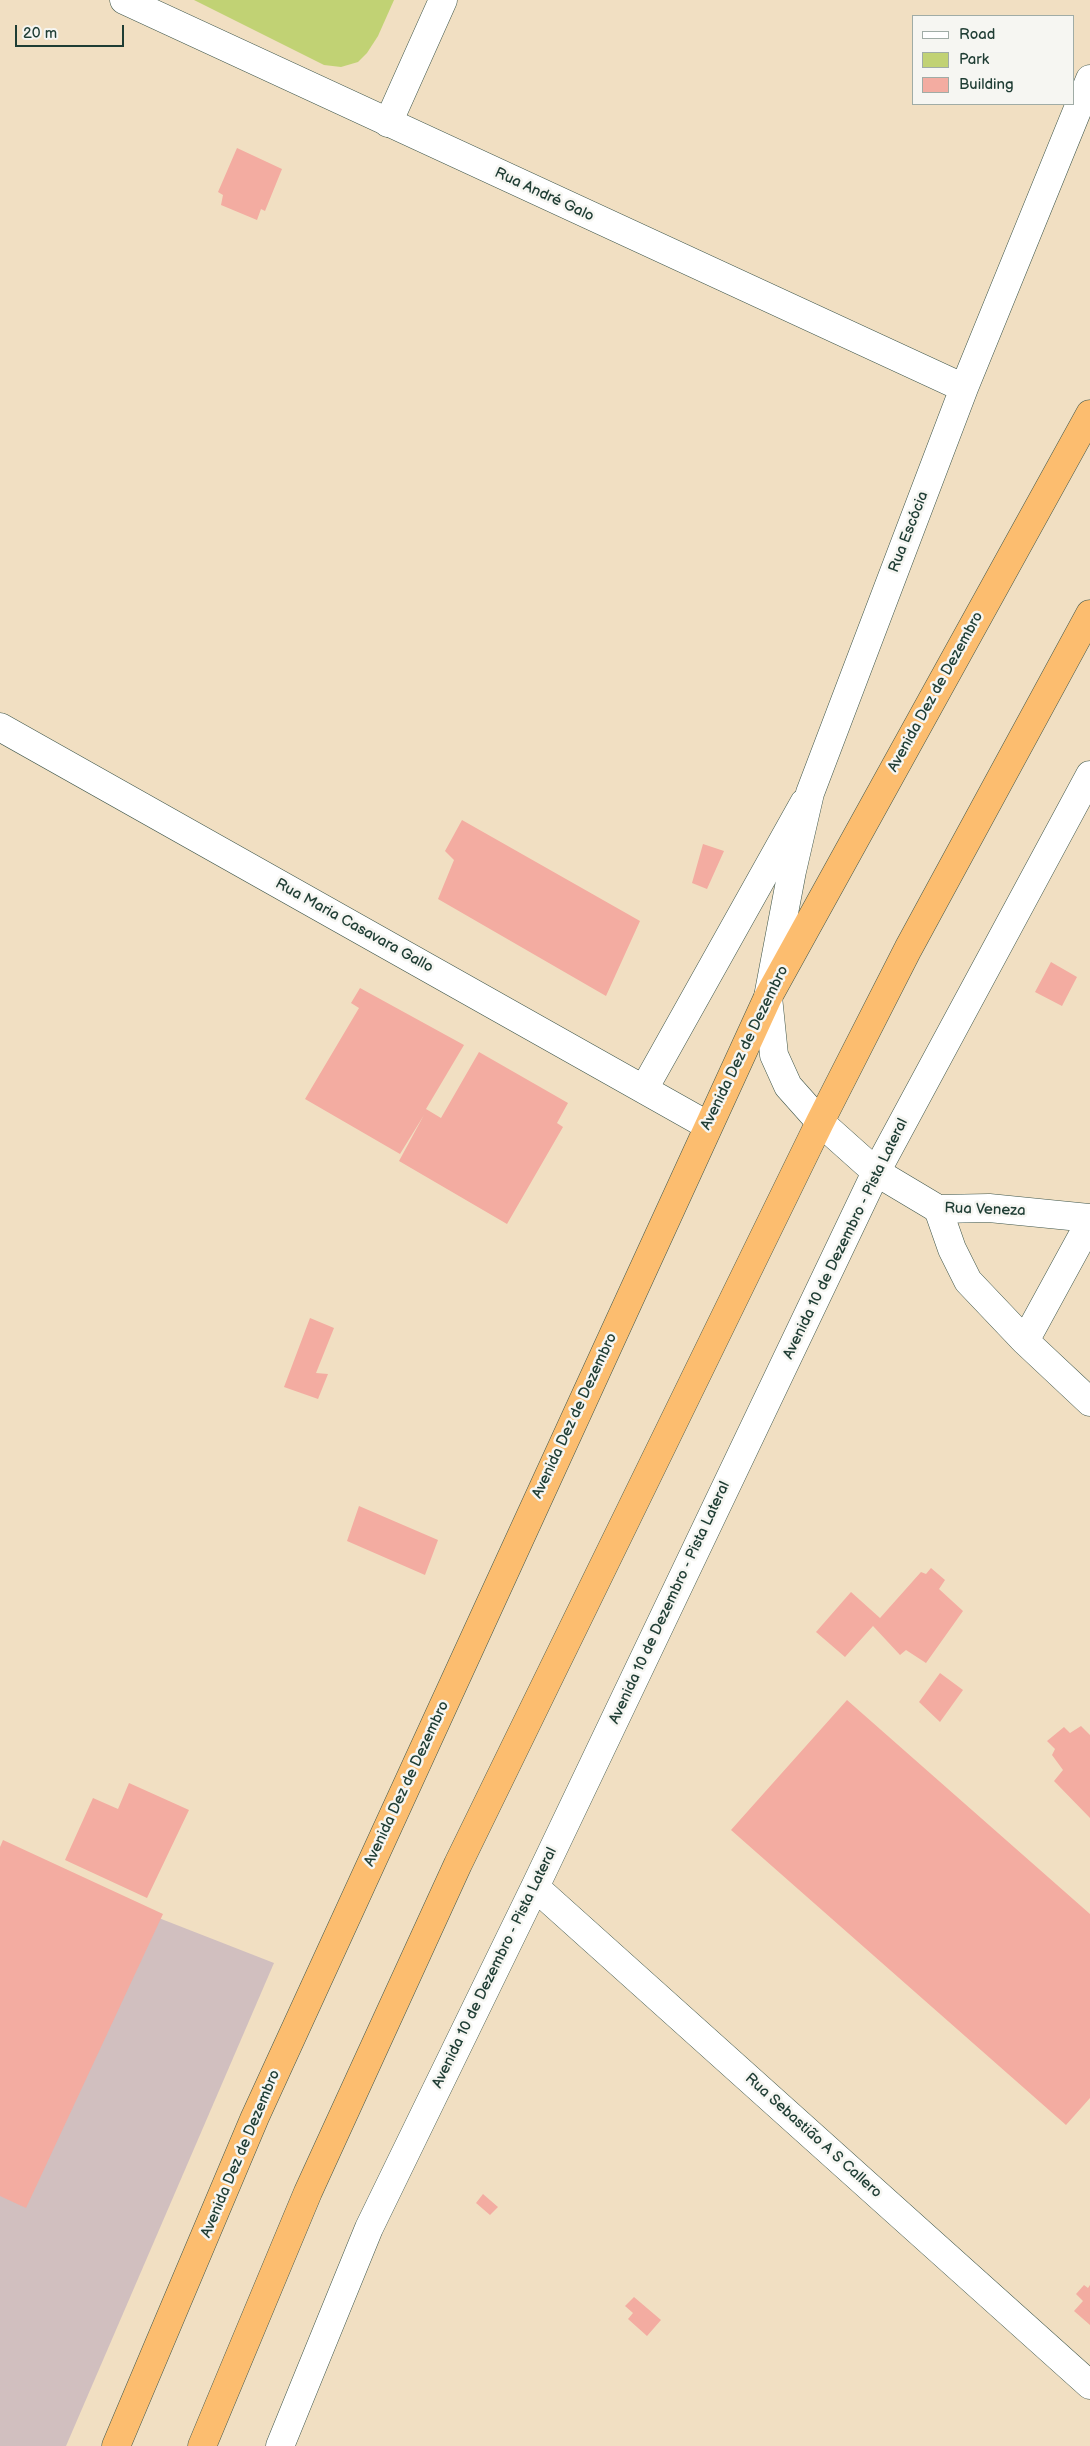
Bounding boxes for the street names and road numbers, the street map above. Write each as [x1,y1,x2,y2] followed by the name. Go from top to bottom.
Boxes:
[491,164,597,226] street label: Rua André Galo
[885,489,933,575] street label: Rua Escócia
[884,609,988,775] street label: Avenida Dez de Dezembro
[272,875,436,977] street label: Rua Maria Casavara Gallo
[697,963,793,1133] street label: Avenida Dez de Dezembro
[780,1116,912,1362] street label: Avenida 10 de Dezembro - Pista Lateral
[944,1200,1026,1220] street label: Rua Veneza
[529,1331,621,1501] street label: Avenida Dez de Dezembro
[606,1479,734,1727] street label: Avenida 10 de Dezembro - Pista Lateral
[361,1699,453,1869] street label: Avenida Dez de Dezembro
[429,1845,561,2091] street label: Avenida 10 de Dezembro - Pista Lateral
[197,2068,285,2240] street label: Avenida Dez de Dezembro
[741,2070,885,2202] street label: Rua Sebastião A S Callero

